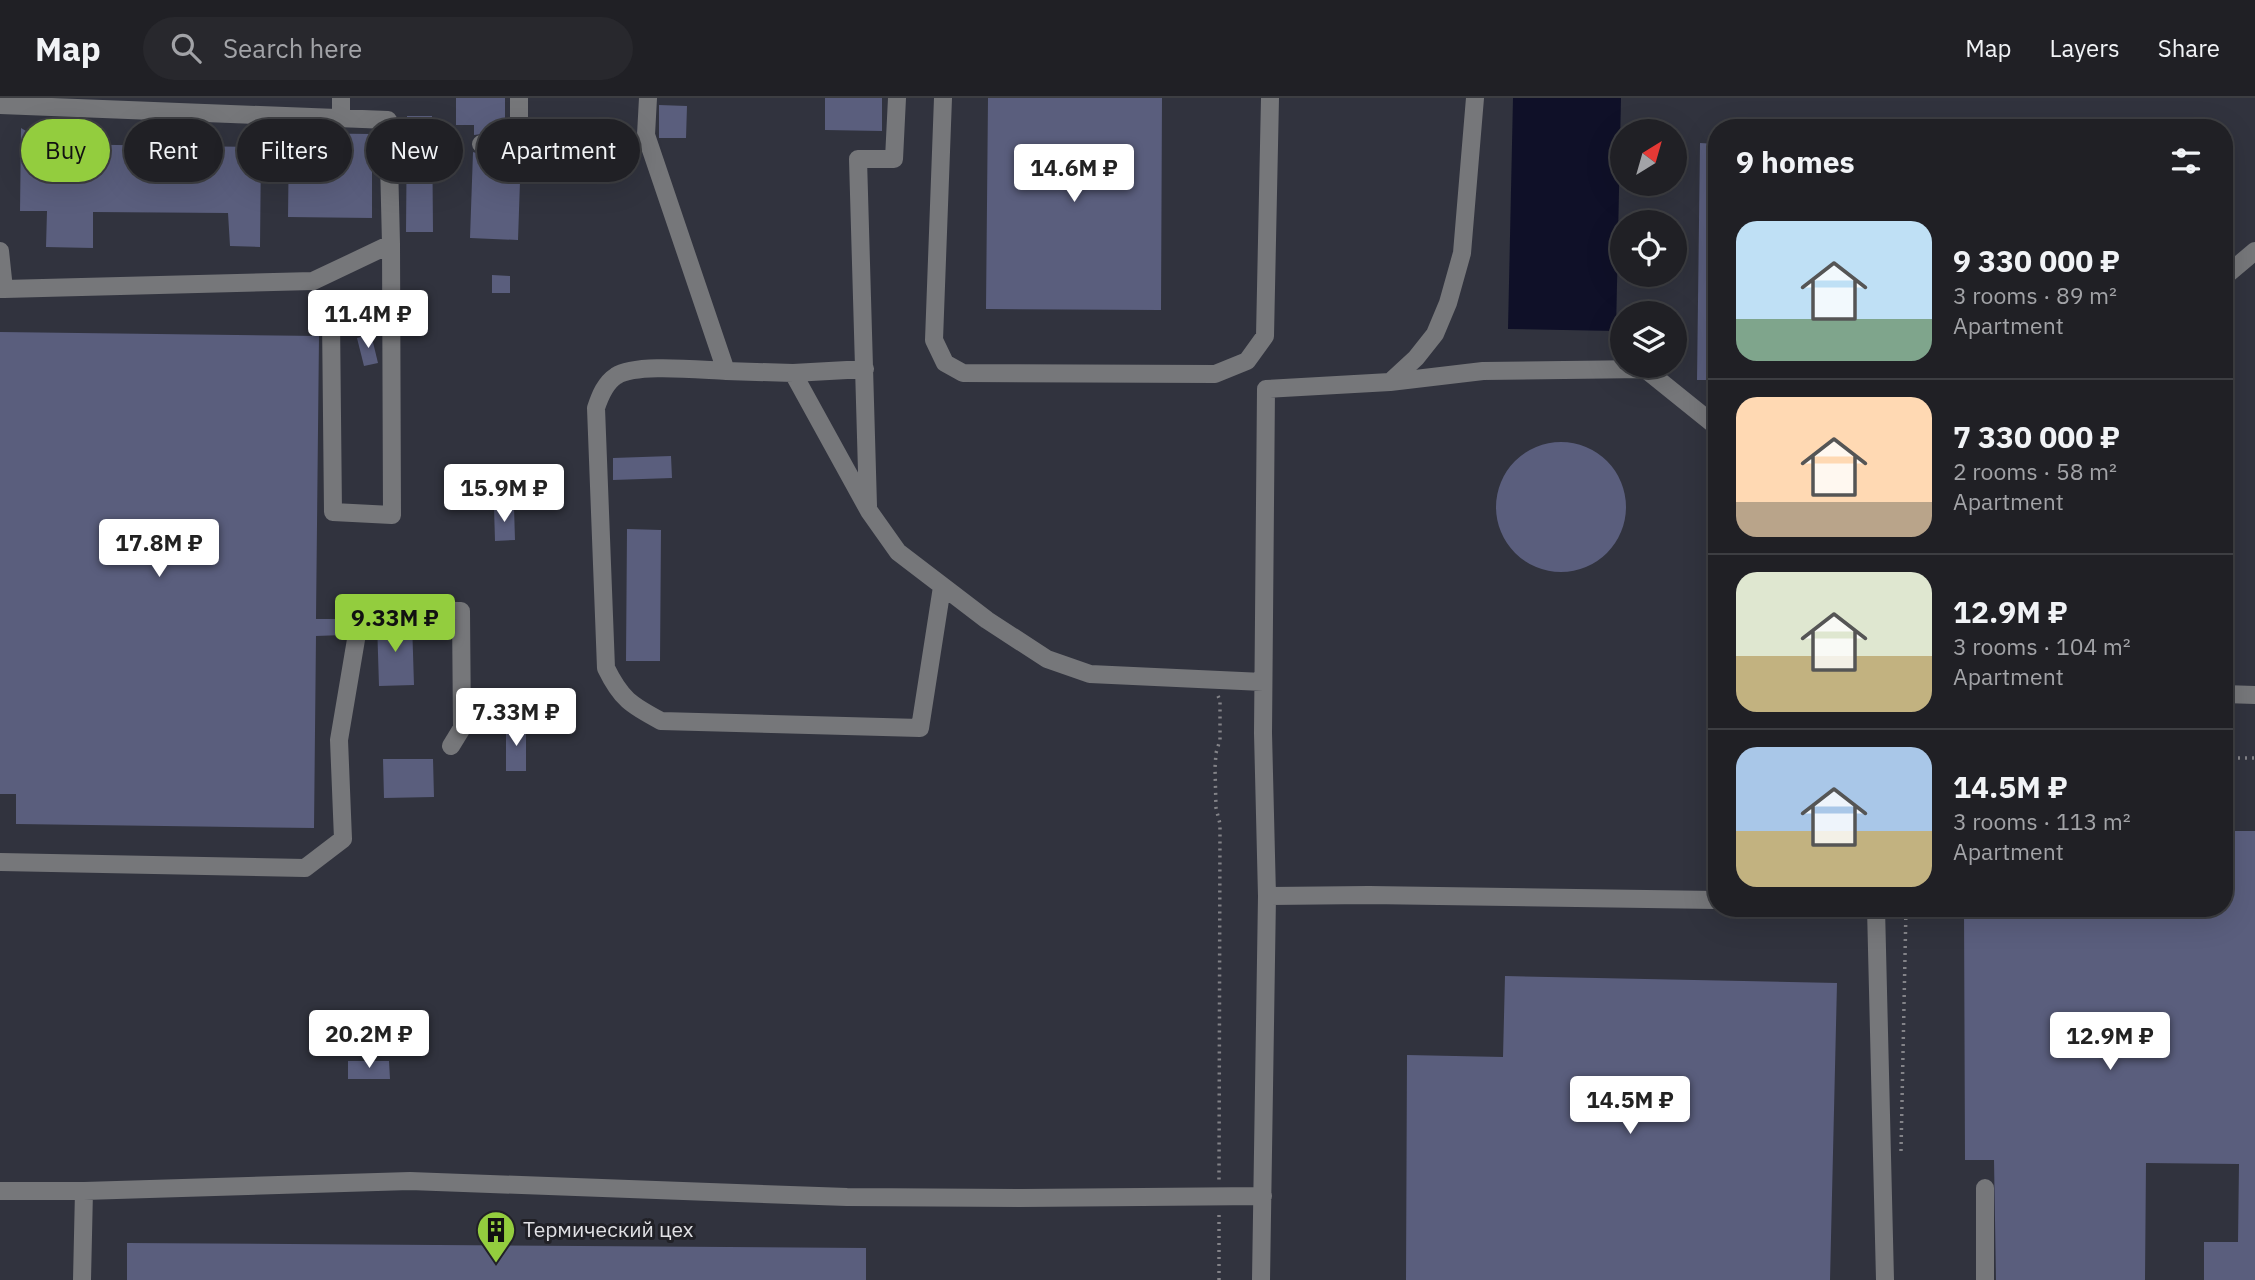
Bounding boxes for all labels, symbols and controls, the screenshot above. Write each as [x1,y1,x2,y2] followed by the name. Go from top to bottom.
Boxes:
[143,17,633,80] search box
[35,27,101,70] text: Map
[167,29,205,67] icon: search
[223,31,362,65] text: Search here
[1965,32,2012,64] text: Map
[2050,32,2120,64] text: Layers
[2158,32,2220,64] text: Share
[21,119,110,182] chip: Buy
[124,119,223,182] chip: Rent
[237,119,352,182] chip: Filters
[366,119,463,182] chip: New
[477,119,640,182] chip: Apartment
[1610,119,1687,196] north arrow
[1610,119,1687,378] map controls
[1736,142,1855,181] text: 9 homes
[2167,142,2205,180] icon: filters
[1009,144,1139,204] pin: 14.6M ₽
[1030,152,1118,182] text: 14.6M ₽
[1610,210,1687,287] button: locate
[1953,241,2120,280] text: 9 330 000 ₽
[1792,249,1876,333] icon: home
[1953,280,2117,310] text: 3 rooms · 89 m²
[303,290,433,350] pin: 11.4M ₽
[324,298,412,328] text: 11.4M ₽
[1610,301,1687,378] button: layers
[1953,310,2064,340] text: Apartment
[1953,417,2120,456] text: 7 330 000 ₽
[1792,425,1876,509] icon: home
[1953,456,2117,486] text: 2 rooms · 58 m²
[439,464,569,524] pin: 15.9M ₽
[460,472,548,502] text: 15.9M ₽
[1953,486,2064,516] text: Apartment
[94,519,224,579] pin: 17.8M ₽
[115,527,203,557] text: 17.8M ₽
[1953,592,2068,631] text: 12.9M ₽
[330,594,460,654] pin: 9.33M ₽
[1792,600,1876,684] icon: home
[351,602,439,632] text: 9.33M ₽
[1953,631,2131,661] text: 3 rooms · 104 m²
[1953,661,2064,691] text: Apartment
[451,688,581,748] pin: 7.33M ₽
[472,696,560,726] text: 7.33M ₽
[1953,767,2068,806] text: 14.5M ₽
[1792,775,1876,859] icon: home
[1953,806,2131,836] text: 3 rooms · 113 m²
[1953,836,2064,866] text: Apartment
[304,1010,434,1070] pin: 20.2M ₽
[2045,1012,2175,1072] pin: 12.9M ₽
[325,1018,413,1048] text: 20.2M ₽
[2066,1020,2154,1050] text: 12.9M ₽
[1565,1076,1695,1136] pin: 14.5M ₽
[1586,1084,1674,1114] text: 14.5M ₽
[475,1209,517,1264] building icon: Термический цех
[523,1215,694,1243] place label: Термический цех

